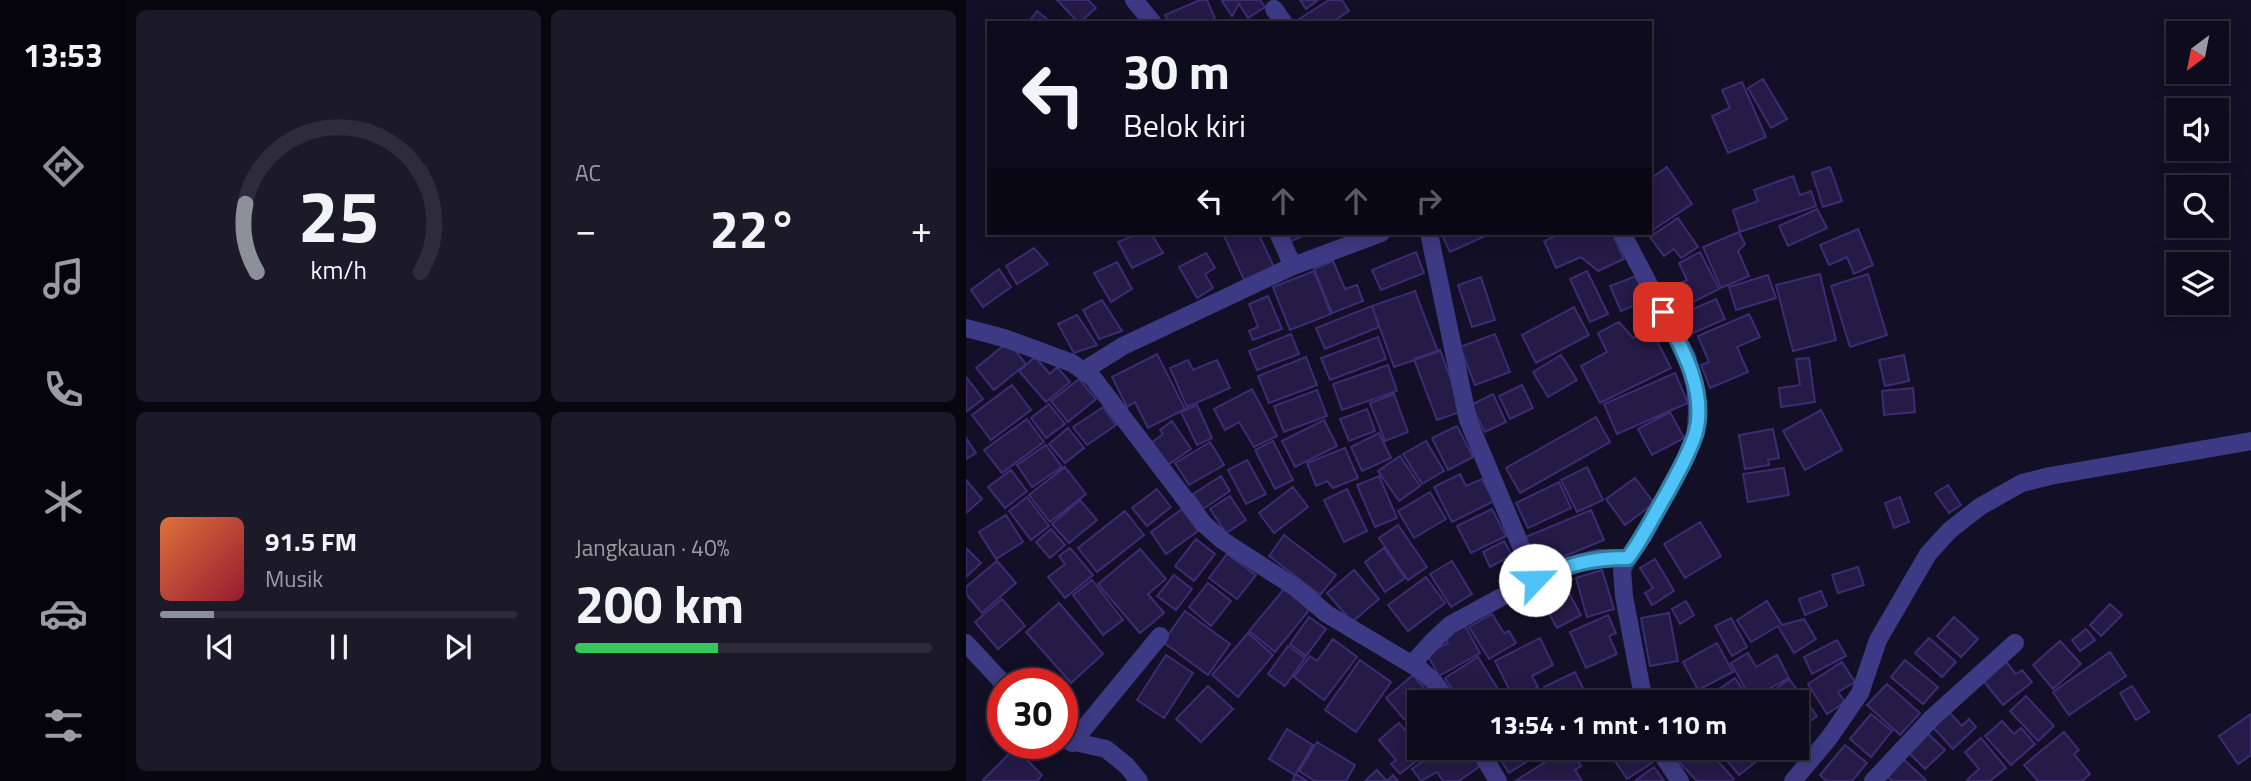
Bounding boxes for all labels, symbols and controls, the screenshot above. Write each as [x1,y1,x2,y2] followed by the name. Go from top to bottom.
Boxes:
[2166,21,2230,84] north arrow
[2166,21,2229,315] map controls
[23,31,103,79] text: 13:53
[1123,33,1230,108] text: 30 m
[1008,49,1099,140] icon: left
[2166,98,2229,161] button: sound
[1123,101,1246,149] text: Belok kiri
[39,142,88,191] icon: directions
[575,155,601,190] text: AC
[298,160,379,270] text: 25
[2166,175,2229,238] button: search
[1191,182,1229,220] icon: left
[1264,182,1302,220] icon: ahead
[1337,182,1375,220] icon: ahead
[1410,182,1448,220] icon: right
[710,189,797,268] text: 22°
[575,200,596,258] text: −
[911,200,932,258] text: +
[310,251,367,289] text: km/h
[2166,252,2229,315] button: layers
[39,254,88,303] icon: music
[1633,282,1693,342] pin
[1644,293,1682,331] icon: arrive
[39,365,88,414] icon: phone
[39,477,88,526] icon: climate
[265,522,357,561] text: 91.5 FM
[575,530,730,565] text: Jangkauan · 40%
[1498,543,1572,617] position arrow
[265,561,323,596] text: Musik
[575,564,744,643] text: 200 km
[39,589,88,638] icon: car
[201,628,239,666] icon: previous
[320,628,358,666] icon: pause
[439,628,477,666] icon: next
[987,668,1078,759] speed limit sign: 30
[39,701,88,750] icon: filters
[1489,705,1727,744] text: 13:54 · 1 mnt · 110 m

